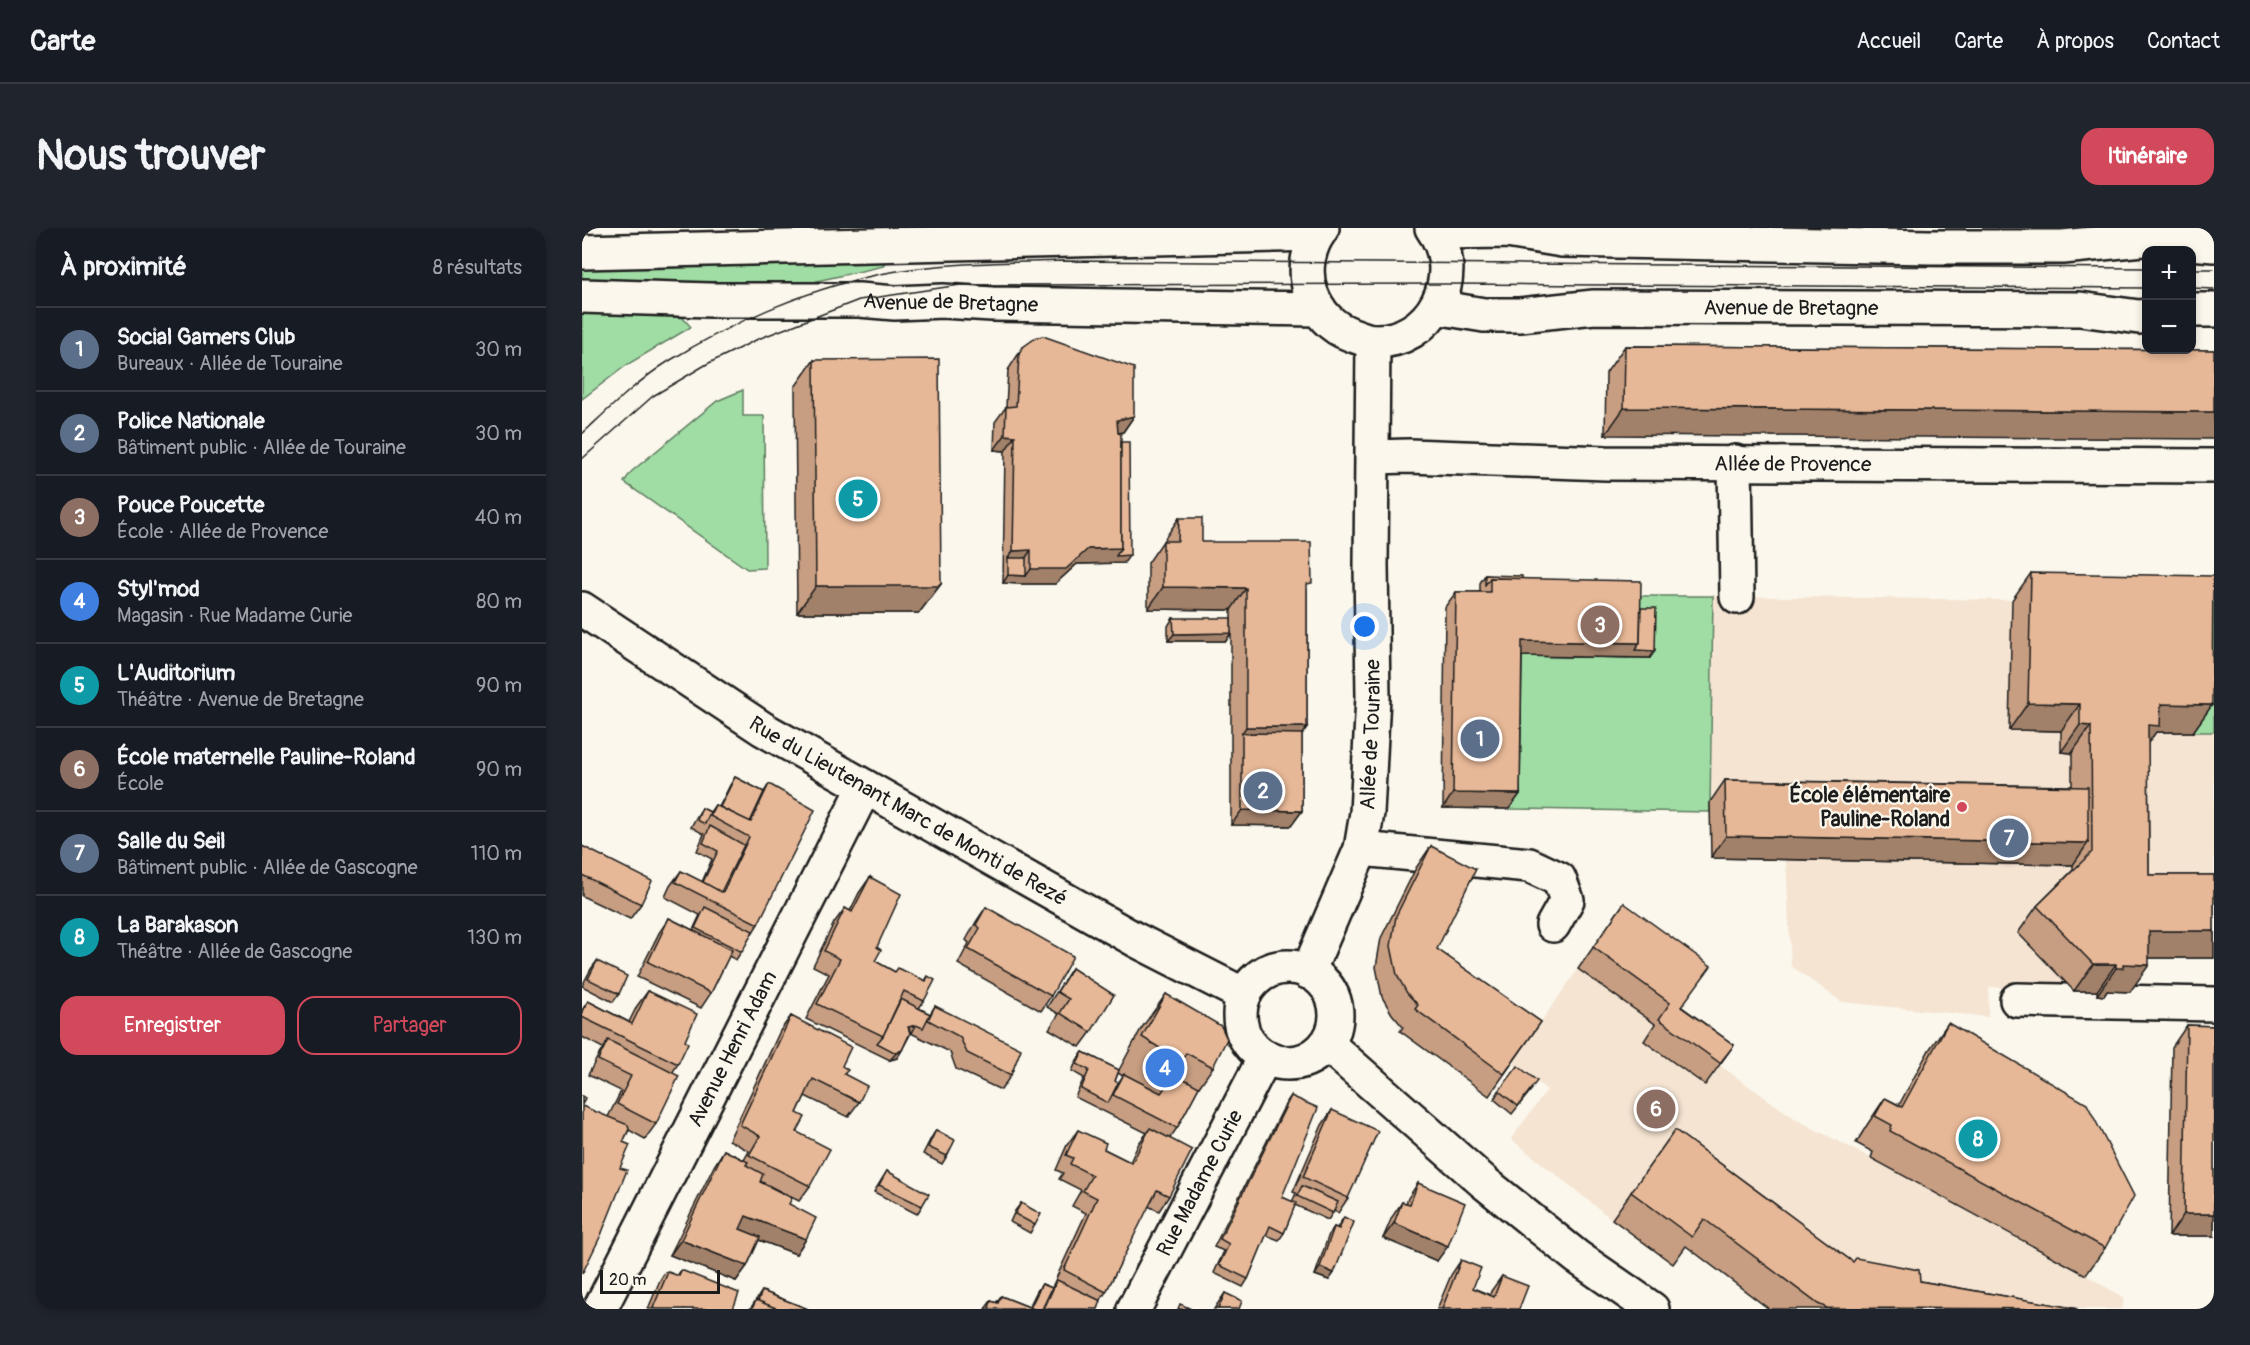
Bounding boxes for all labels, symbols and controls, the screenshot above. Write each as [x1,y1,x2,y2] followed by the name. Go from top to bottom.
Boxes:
[30,24,95,59] text: Carte
[1857,28,1921,55] text: Accueil
[1954,28,2003,55] text: Carte
[2036,28,2114,55] text: À propos
[2147,28,2220,55] text: Contact
[2081,128,2214,185] button: Itinéraire
[36,130,265,182] text: Nous trouver
[2142,246,2196,354] map controls
[2142,246,2196,300] button: +
[60,251,187,283] text: À proximité
[433,255,522,280] text: 8 résultats
[862,287,1039,319] street label: Avenue de Bretagne
[1703,294,1879,322] street label: Avenue de Bretagne
[2142,300,2196,354] button: −
[117,323,295,351] text: Social Gamers Club
[76,337,83,362] text: 1
[475,337,522,362] text: 30 m
[117,351,343,376] text: Bureaux · Allée de Touraine
[117,407,265,435] text: Police Nationale
[74,421,85,446] text: 2
[475,421,522,446] text: 30 m
[117,435,406,460] text: Bâtiment public · Allée de Touraine
[1714,451,1872,478] street label: Allée de Provence
[838,476,878,522] pin: 5
[117,491,264,519] text: Pouce Poucette
[74,505,85,530] text: 3
[475,505,522,530] text: 40 m
[117,519,328,544] text: École · Allée de Provence
[117,575,200,603] text: Styl'mod
[74,589,85,614] text: 4
[476,589,522,614] text: 80 m
[1580,602,1620,648] pin: 3
[117,603,352,628] text: Magasin · Rue Madame Curie
[1350,612,1379,641] your location
[1354,658,1387,811] street label: Allée de Touraine
[117,659,235,687] text: L'Auditorium
[74,673,85,698] text: 5
[476,673,522,698] text: 90 m
[117,687,364,712] text: Théâtre · Avenue de Bretagne
[744,710,1072,912] street label: Rue du Lieutenant Marc de Monti de Rezé
[1460,716,1500,762] pin: 1
[117,743,416,771] text: École maternelle Pauline-Roland
[74,757,85,782] text: 6
[476,757,522,782] text: 90 m
[1244,768,1282,814] pin: 2
[117,771,164,796] text: École
[1789,781,1951,833] place label: École élémentaire Pauline-Roland
[1955,800,1969,814] marker: École élémentaire Pauline-Roland
[1990,816,2028,860] pin: 7
[117,827,226,855] text: Salle du Seil
[74,841,85,866] text: 7
[471,841,522,866] text: 110 m
[117,855,418,880] text: Bâtiment public · Allée de Gascogne
[117,911,238,939] text: La Barakason
[74,925,85,950] text: 8
[467,925,522,950] text: 130 m
[117,939,352,964] text: Théâtre · Allée de Gascogne
[682,966,784,1131] street label: Avenue Henri Adam
[60,996,285,1055] button: Enregistrer
[297,996,522,1055] button: Partager
[1146,1046,1184,1090] pin: 4
[1636,1086,1676,1132] pin: 6
[1151,1105,1249,1261] street label: Rue Madame Curie
[1958,1116,1998,1162] pin: 8
[600,1267,720,1294] scale bar
[609,1270,647,1290] text: 20 m

